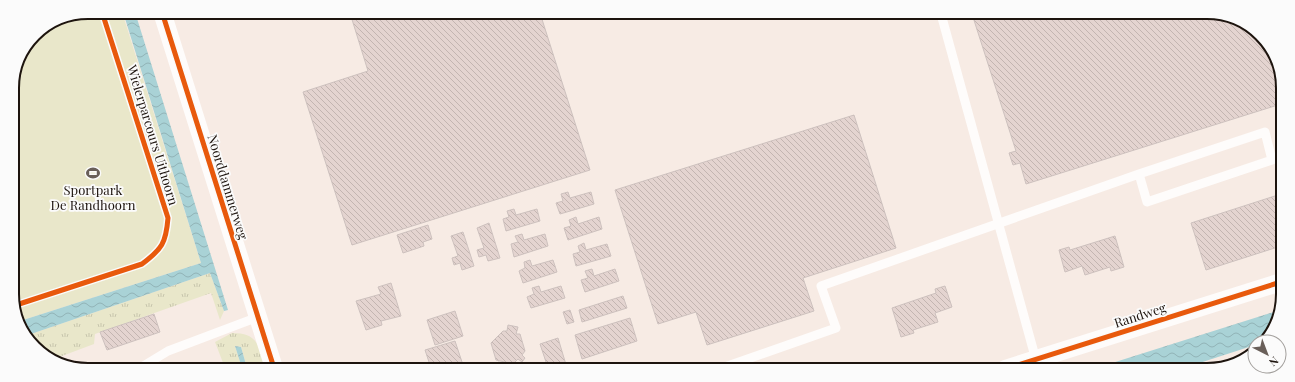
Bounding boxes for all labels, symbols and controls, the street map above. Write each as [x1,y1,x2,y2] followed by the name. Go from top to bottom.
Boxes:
[124,62,183,207] street label: Wielerparcours Uithoorn
[204,132,253,242] street label: Noorddammerweg
[85,165,101,181] sports icon: Sportpark De Randhoorn
[51,181,136,213] place label: Sportpark De Randhoorn
[1112,298,1168,331] street label: Randweg
[1247,334,1287,374] north arrow
[1266,354,1282,370] text: N

